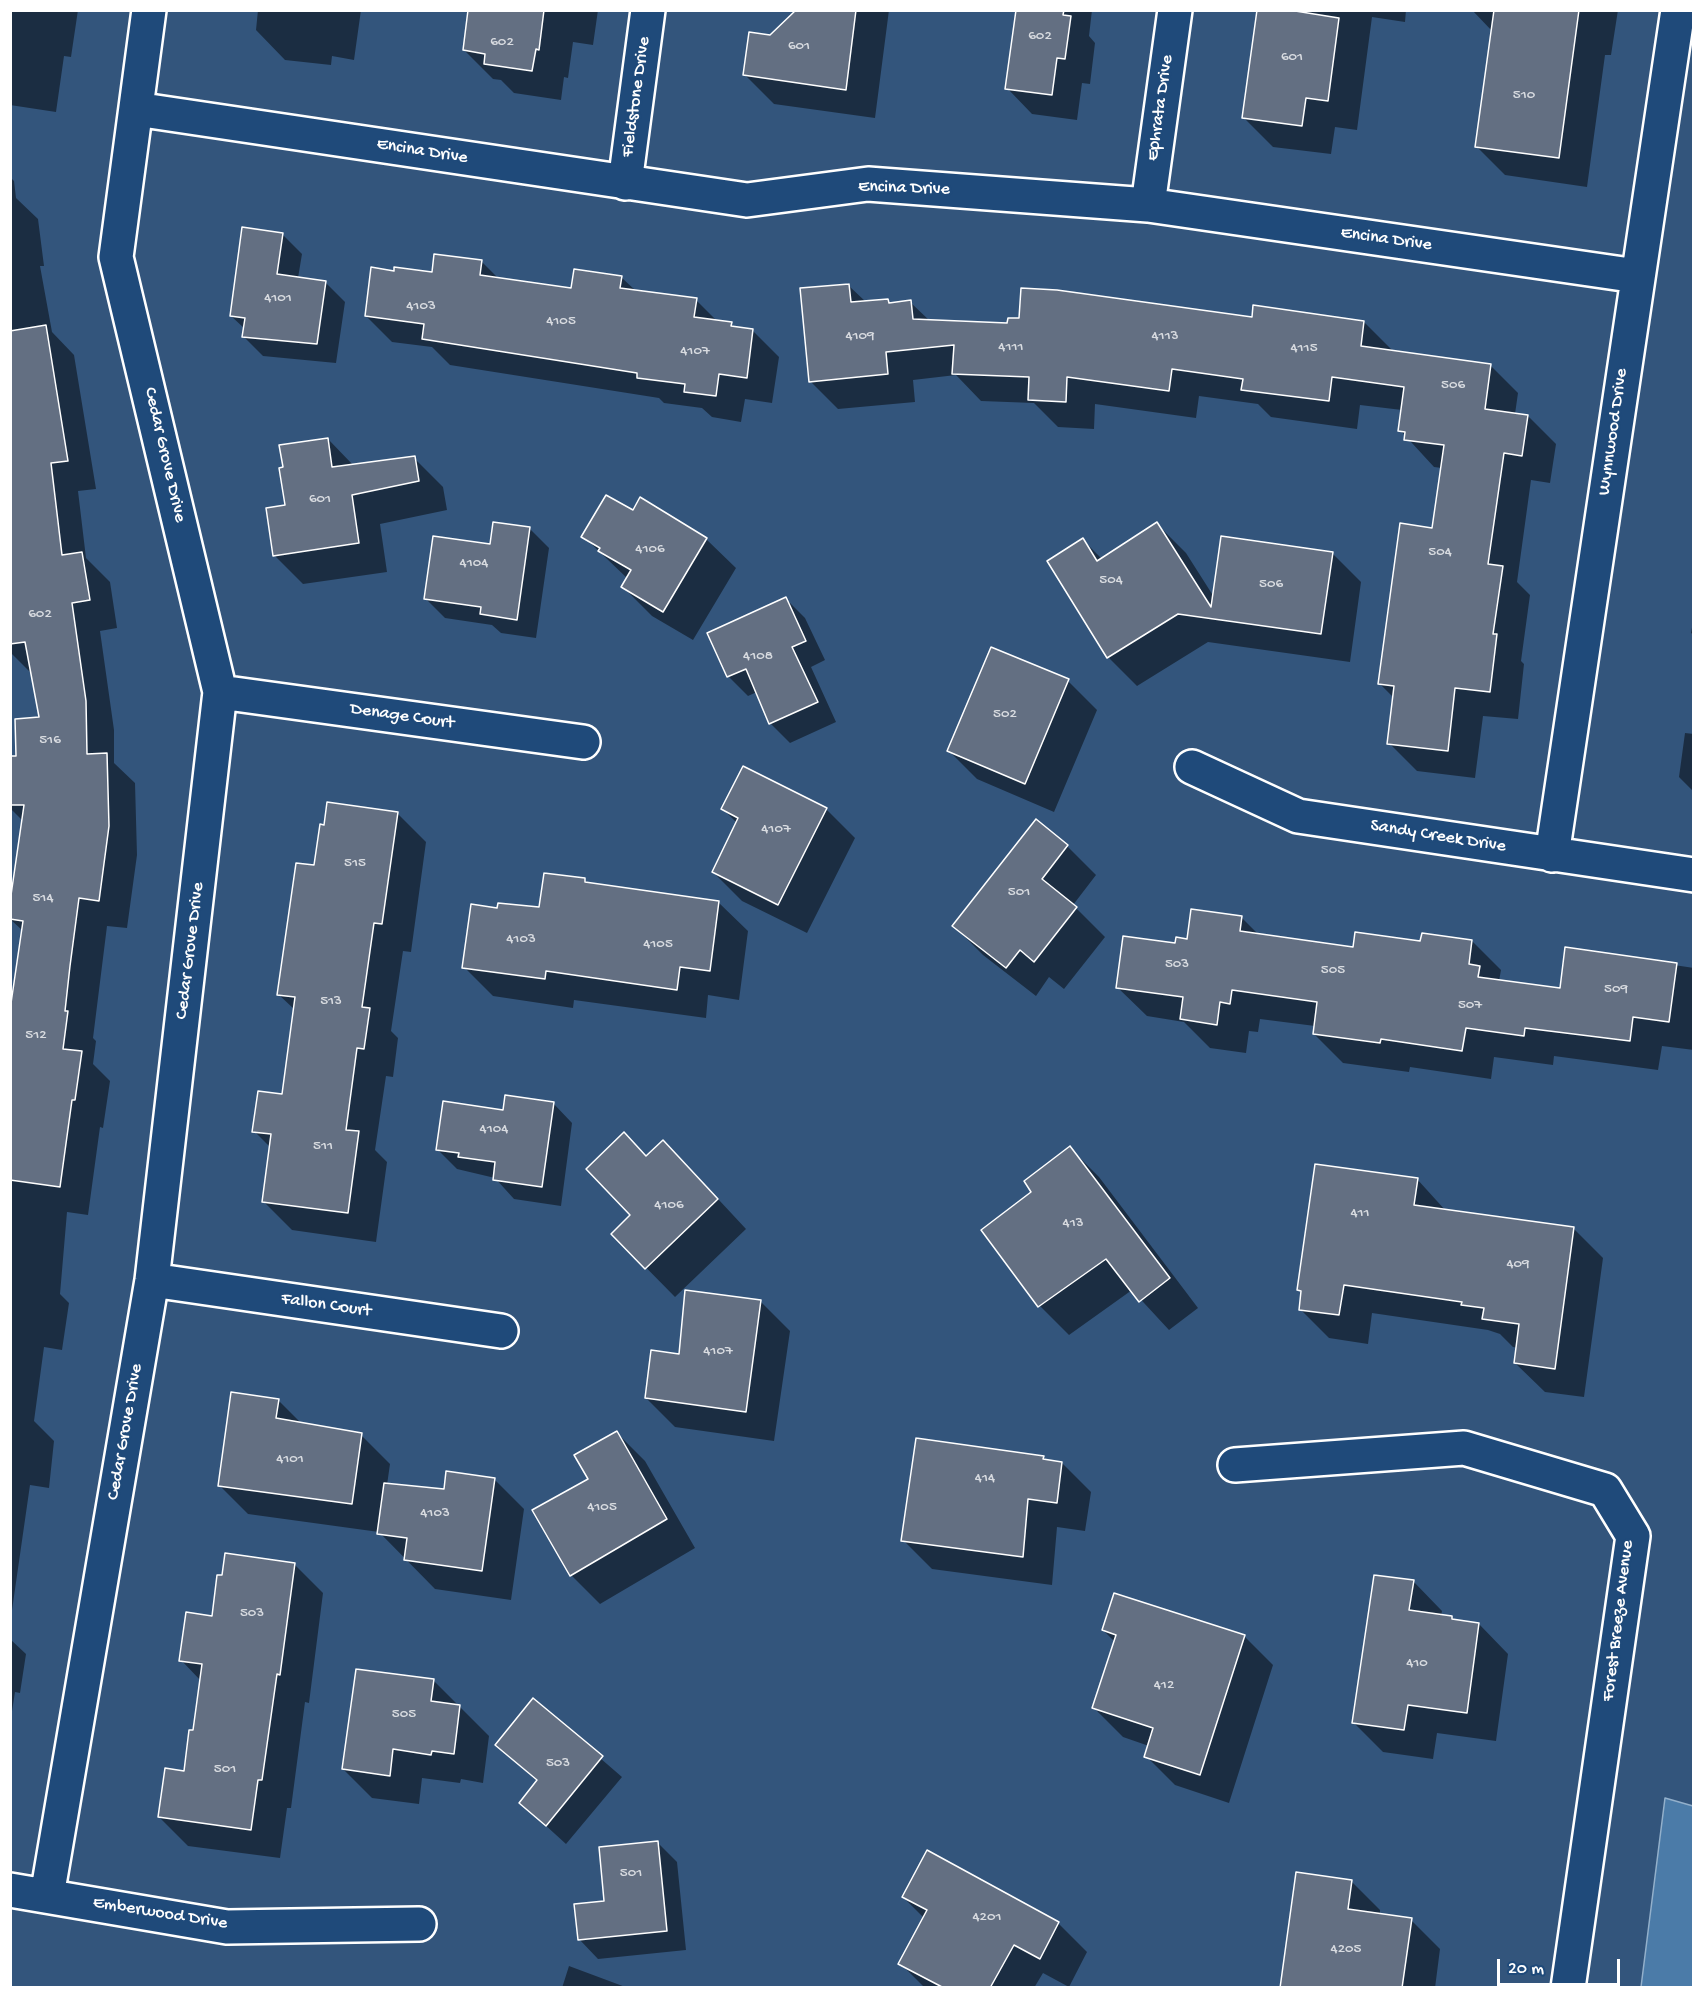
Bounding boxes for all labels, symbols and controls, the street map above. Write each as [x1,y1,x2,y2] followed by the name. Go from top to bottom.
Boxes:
[1028,28,1052,46] house number: 602
[490,34,514,52] house number: 602
[618,35,656,159] street label: Fieldstone Drive
[788,38,810,56] house number: 601
[1281,49,1303,67] house number: 601
[1143,54,1179,162] street label: Ephrata Drive
[1513,87,1535,105] house number: 510
[375,134,469,170] street label: Encina Drive
[858,177,950,201] street label: Encina Drive
[1339,223,1433,257] street label: Encina Drive
[264,290,292,308] house number: 4101
[406,298,436,316] house number: 4103
[546,313,576,331] house number: 4105
[845,328,875,346] house number: 4109
[1152,328,1178,346] house number: 4113
[998,339,1024,357] house number: 4111
[1290,340,1318,358] house number: 4115
[680,343,710,361] house number: 4107
[1594,367,1634,497] street label: Wynnwood Drive
[1441,377,1465,395] house number: 506
[138,385,190,525] street label: Cedar Grove Drive
[309,491,331,509] house number: 601
[635,541,665,559] house number: 4106
[1428,544,1452,562] house number: 504
[460,555,488,573] house number: 4104
[1099,572,1123,590] house number: 504
[1259,576,1283,594] house number: 506
[28,606,52,624] house number: 602
[743,648,773,666] house number: 4108
[349,699,455,735] street label: Denage Court
[993,706,1017,724] house number: 502
[39,732,61,750] house number: 516
[1369,816,1507,858] street label: Sandy Creek Drive
[761,821,791,839] house number: 4107
[344,855,366,873] house number: 515
[172,881,210,1021] street label: Cedar Grove Drive
[1008,884,1030,902] house number: 501
[32,890,54,908] house number: 514
[506,931,536,949] house number: 4103
[643,936,673,954] house number: 4105
[1165,956,1189,974] house number: 503
[1321,962,1345,980] house number: 505
[1604,981,1628,999] house number: 509
[320,993,342,1011] house number: 513
[1458,997,1482,1015] house number: 507
[25,1027,47,1045] house number: 512
[480,1121,508,1139] house number: 4104
[313,1138,333,1156] house number: 511
[654,1197,684,1215] house number: 4106
[1350,1205,1370,1223] house number: 411
[1063,1215,1083,1233] house number: 413
[1506,1256,1530,1274] house number: 409
[280,1289,372,1323] street label: Fallon Court
[703,1343,733,1361] house number: 4107
[103,1362,149,1502] street label: Cedar Grove Drive
[276,1451,304,1469] house number: 4101
[975,1470,995,1488] house number: 414
[587,1499,617,1517] house number: 4105
[420,1505,450,1523] house number: 4103
[1598,1539,1640,1703] street label: Forest Breeze Avenue
[240,1605,264,1623] house number: 503
[1406,1655,1428,1673] house number: 410
[1154,1677,1174,1695] house number: 412
[392,1706,416,1724] house number: 505
[546,1755,570,1773] house number: 503
[214,1761,236,1779] house number: 501
[620,1865,642,1883] house number: 501
[91,1893,229,1935] street label: Emberwood Drive
[972,1909,1002,1927] house number: 4201
[1331,1941,1361,1959] house number: 4205
[1500,1947,1623,1985] scale bar
[1508,1959,1544,1980] text: 20 m

